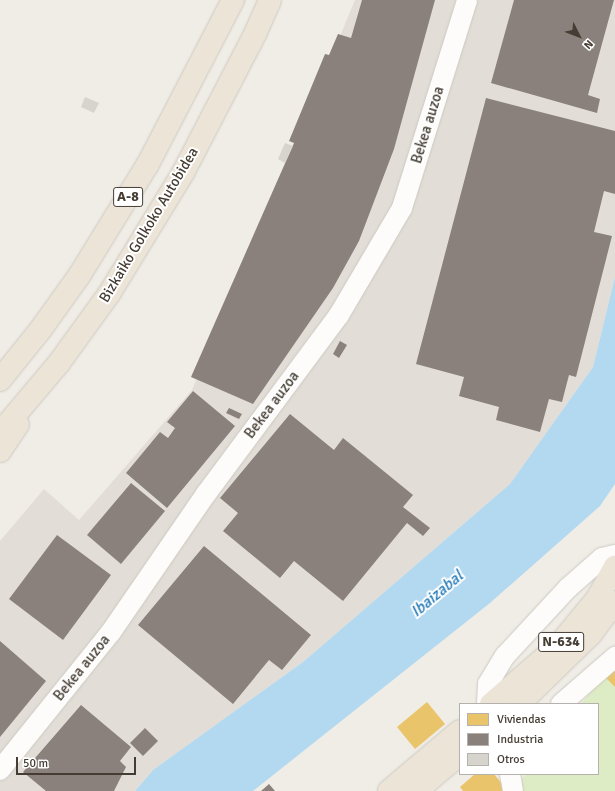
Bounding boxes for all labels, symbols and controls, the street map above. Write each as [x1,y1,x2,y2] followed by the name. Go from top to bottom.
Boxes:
[559,16,599,56] north arrow
[581,37,596,52] text: N
[408,84,448,166] street label: Bekea auzoa
[96,144,202,306] street label: Bizkaiko Golkoko Autobidea
[113,185,143,209] road number: A-8
[241,368,303,442] street label: Bekea auzoa
[407,567,467,621] water label: Ibaizabal
[538,630,584,654] road number: N-634
[50,631,114,705] street label: Bekea auzoa
[459,703,599,775] legend
[497,712,546,727] text: Viviendas
[497,732,543,747] text: Industria
[18,749,138,775] scale bar
[497,752,525,767] text: Otros
[23,756,48,771] text: 50 m

